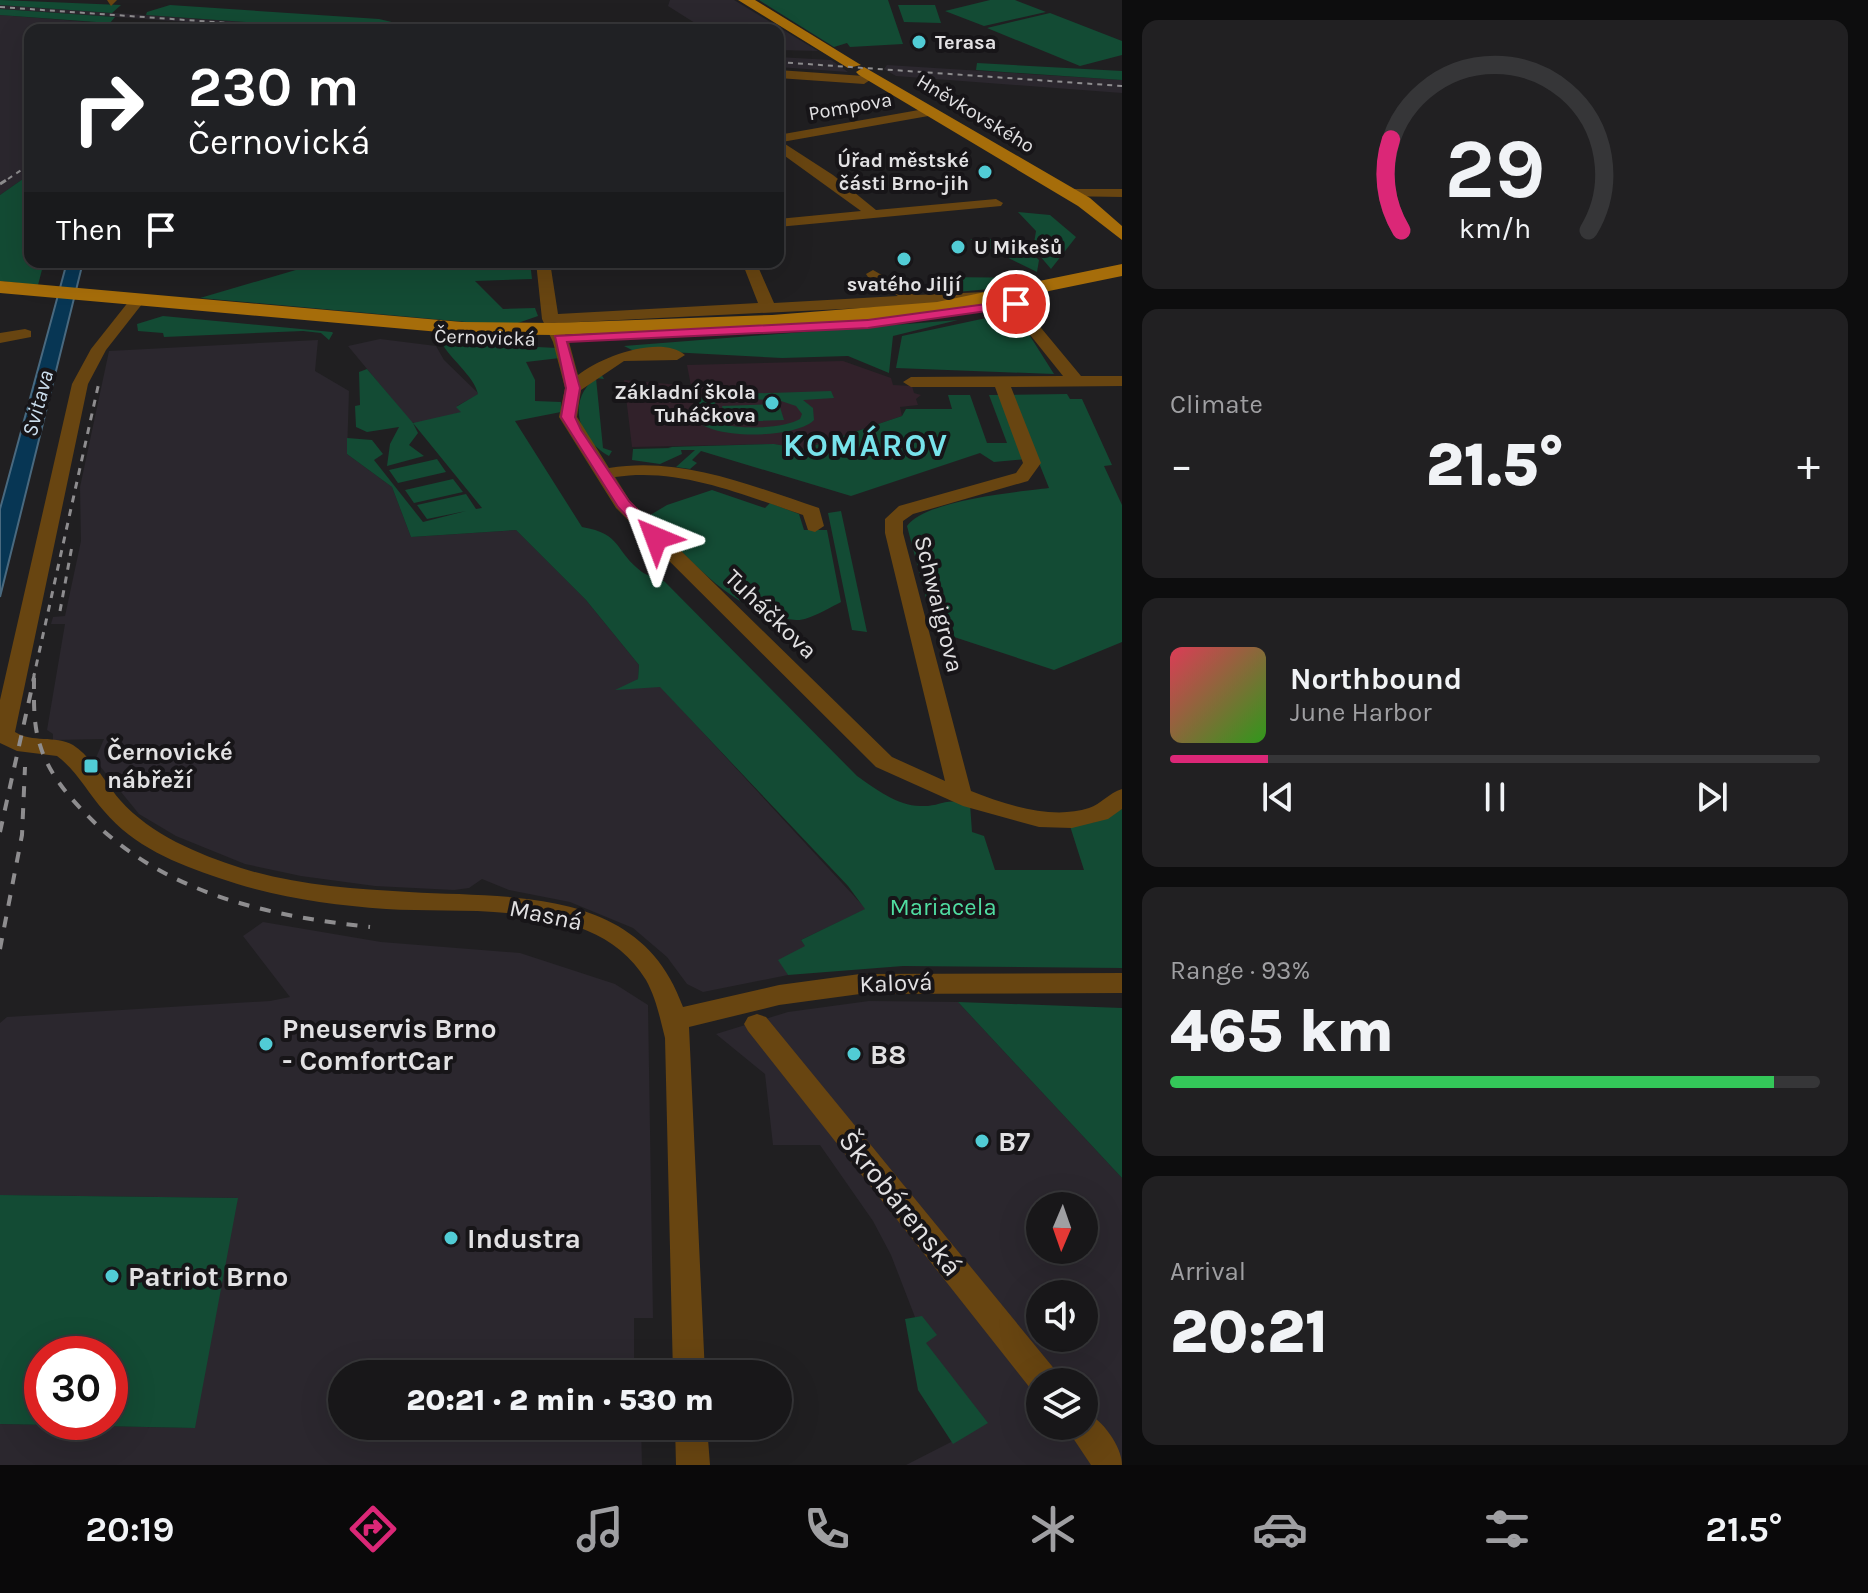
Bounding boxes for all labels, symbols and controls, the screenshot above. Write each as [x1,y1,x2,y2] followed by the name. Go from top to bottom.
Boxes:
[935,31,996,54] place label: Terasa
[910,33,928,51] marker: Terasa
[188,54,359,119] text: 230 m
[56,56,160,160] icon: right
[913,69,1039,158] street label: Hněvkovského
[807,88,894,125] street label: Pompova
[1444,120,1546,217] text: 29
[188,121,370,163] text: Černovická
[837,147,969,195] place label: Úřad městské části Brno-jih
[976,163,994,181] marker: Úřad městské části Brno-jih
[139,208,183,252] icon: arrive
[56,212,123,248] text: Then
[1459,212,1531,245] text: km/h
[974,236,1062,259] place label: U Mikešů
[949,238,967,256] marker: U Mikešů
[895,250,913,268] marker: svatého Jiljí
[982,270,1050,338] pin
[847,273,962,296] place label: svatého Jiljí
[994,282,1038,326] icon: arrive
[434,323,536,351] street label: Černovická
[17,367,59,439] water label: Svitava
[614,381,756,427] place label: Základní škola Tuháčkova
[1170,389,1263,420] text: Climate
[763,394,781,412] marker: Základní škola Tuháčkova
[783,425,949,464] district label: KOMÁROV
[1426,430,1564,500] text: 21.5°
[1170,440,1193,491] text: −
[1797,440,1820,491] text: +
[614,496,698,580] position arrow
[909,533,969,675] street label: Schwaigrova
[719,563,823,665] street label: Tuháčkova
[1290,661,1462,697] text: Northbound
[1290,697,1432,728] text: June Harbor
[107,737,233,794] place label: Černovické nábřeží
[82,757,100,775] marker: Černovické nábřeží
[1256,775,1300,819] icon: previous
[1473,775,1517,819] icon: pause
[1690,775,1734,819] icon: next
[889,893,997,921] park label: Mariacela
[507,894,585,936] street label: Masná
[1170,955,1310,986] text: Range · 93%
[859,968,933,998] street label: Kalová
[1170,996,1394,1066] text: 465 km
[282,1012,497,1077] place label: Pneuservis Brno - ComfortCar
[257,1035,275,1053] marker: Pneuservis Brno - ComfortCar
[870,1038,906,1071] place label: B8
[845,1045,863,1063] marker: B8
[832,1124,969,1283] street label: Škrobárenská
[998,1125,1030,1158] place label: B7
[973,1132,991,1150] marker: B7
[1026,1192,1098,1264] north arrow
[1026,1192,1098,1440] map controls
[467,1222,581,1255] place label: Industra
[442,1229,460,1247] marker: Industra
[1170,1256,1246,1287] text: Arrival
[128,1260,288,1293] place label: Patriot Brno
[103,1267,121,1285] marker: Patriot Brno
[1026,1280,1098,1352] button: sound
[1170,1297,1328,1367] text: 20:21
[24,1336,128,1440] speed limit sign: 30
[1026,1368,1098,1440] button: layers
[406,1382,714,1418] text: 20:21 · 2 min · 530 m
[345,1501,401,1557] icon: directions
[572,1501,628,1557] icon: music
[799,1501,855,1557] icon: phone
[1025,1501,1081,1557] icon: climate
[1252,1501,1308,1557] icon: car
[1479,1501,1535,1557] icon: filters
[85,1508,174,1550] text: 20:19
[1705,1508,1783,1550] text: 21.5°

